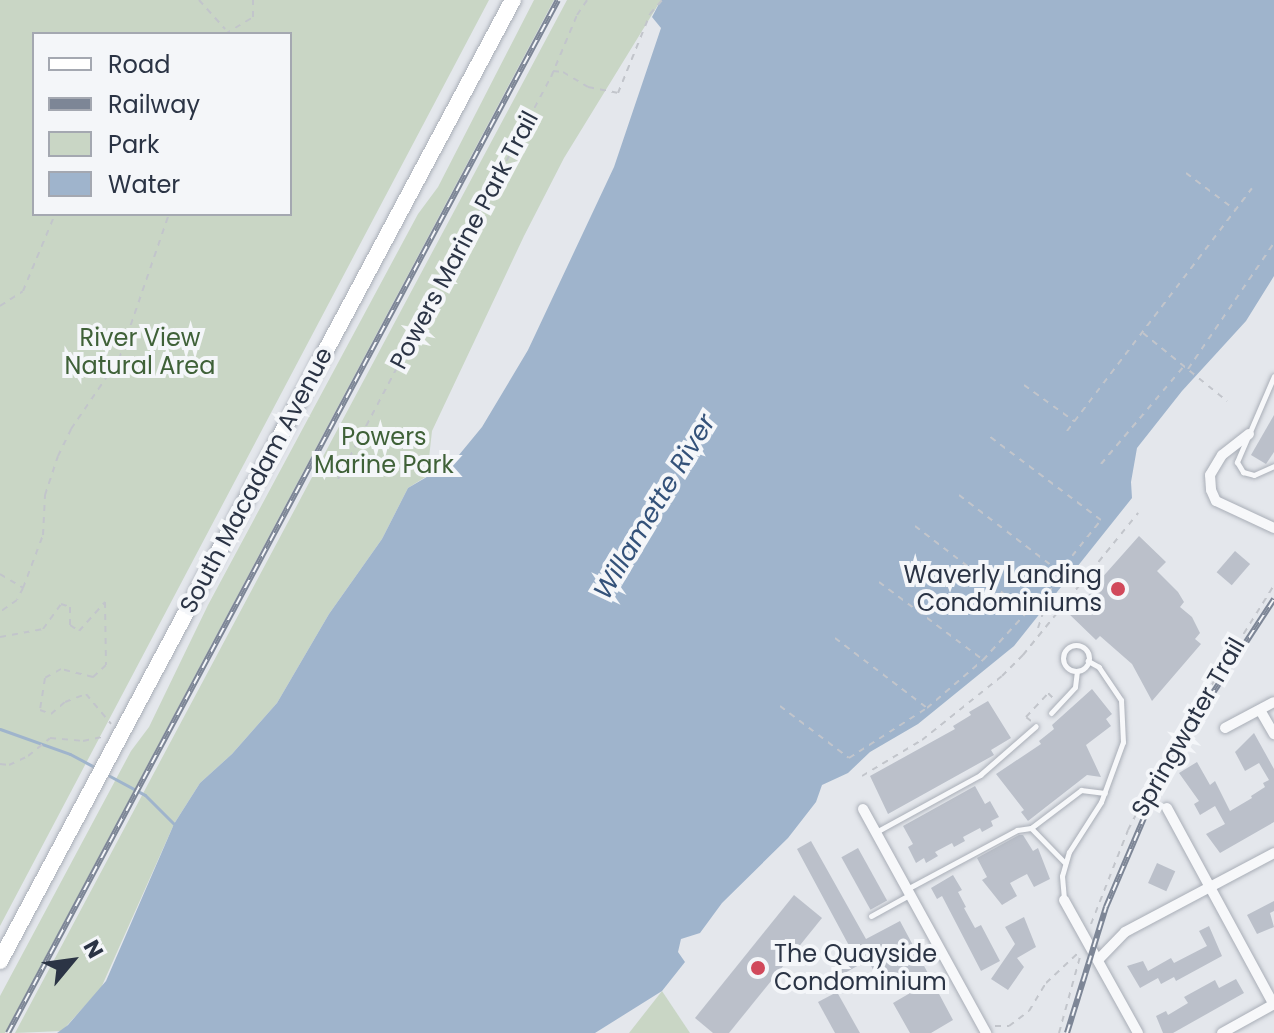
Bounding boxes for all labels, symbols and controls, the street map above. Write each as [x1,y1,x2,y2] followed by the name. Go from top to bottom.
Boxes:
[32,32,292,216] legend
[108,48,170,81] text: Road
[108,88,200,121] text: Railway
[384,106,544,374] street label: Powers Marine Park Trail
[108,128,159,161] text: Park
[108,168,180,201] text: Water
[65,324,215,380] park label: River View Natural Area
[174,342,338,618] street label: South Macadam Avenue
[587,409,723,605] water label: Willamette River
[314,423,454,479] park label: Powers Marine Park
[904,561,1102,617] place label: Waverly Landing Condominiums
[1109,580,1127,598] marker: Waverly Landing Condominiums
[1125,633,1251,821] street label: Springwater Trail
[32,921,112,1001] north arrow
[76,934,111,964] text: N
[774,940,947,996] place label: The Quayside Condominium
[749,959,767,977] marker: The Quayside Condominium

